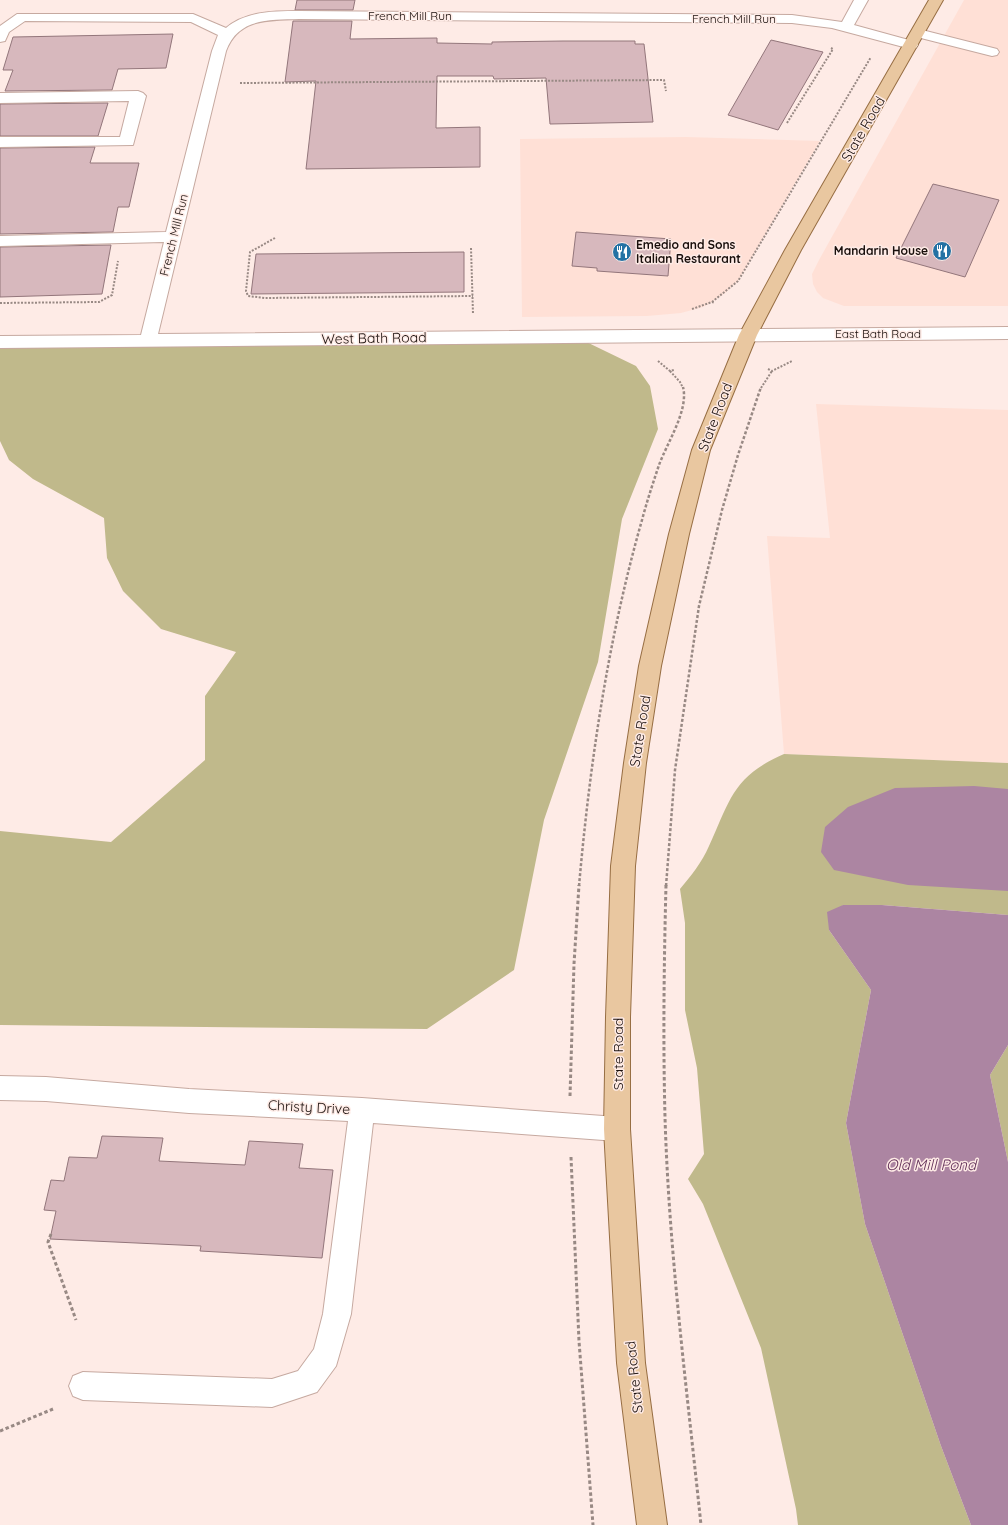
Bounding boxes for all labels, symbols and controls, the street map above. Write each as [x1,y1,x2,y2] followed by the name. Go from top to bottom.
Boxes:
[368,8,452,23] street label: French Mill Run
[692,11,776,26] street label: French Mill Run
[837,93,889,165] street label: State Road
[156,192,191,277] street label: French Mill Run
[636,237,741,266] place label: Emedio and Sons Italian Restaurant
[931,240,953,262] restaurant icon: Mandarin House
[611,241,633,263] restaurant icon: Emedio and Sons Italian Restaurant
[834,243,928,258] place label: Mandarin House
[835,326,921,341] street label: East Bath Road
[321,328,427,348] street label: West Bath Road
[694,380,736,454] street label: State Road
[625,694,655,768] street label: State Road
[609,1018,627,1090] street label: State Road
[267,1096,351,1118] street label: Christy Drive
[886,1155,978,1174] water label: Old Mill Pond
[621,1340,647,1414] street label: State Road

